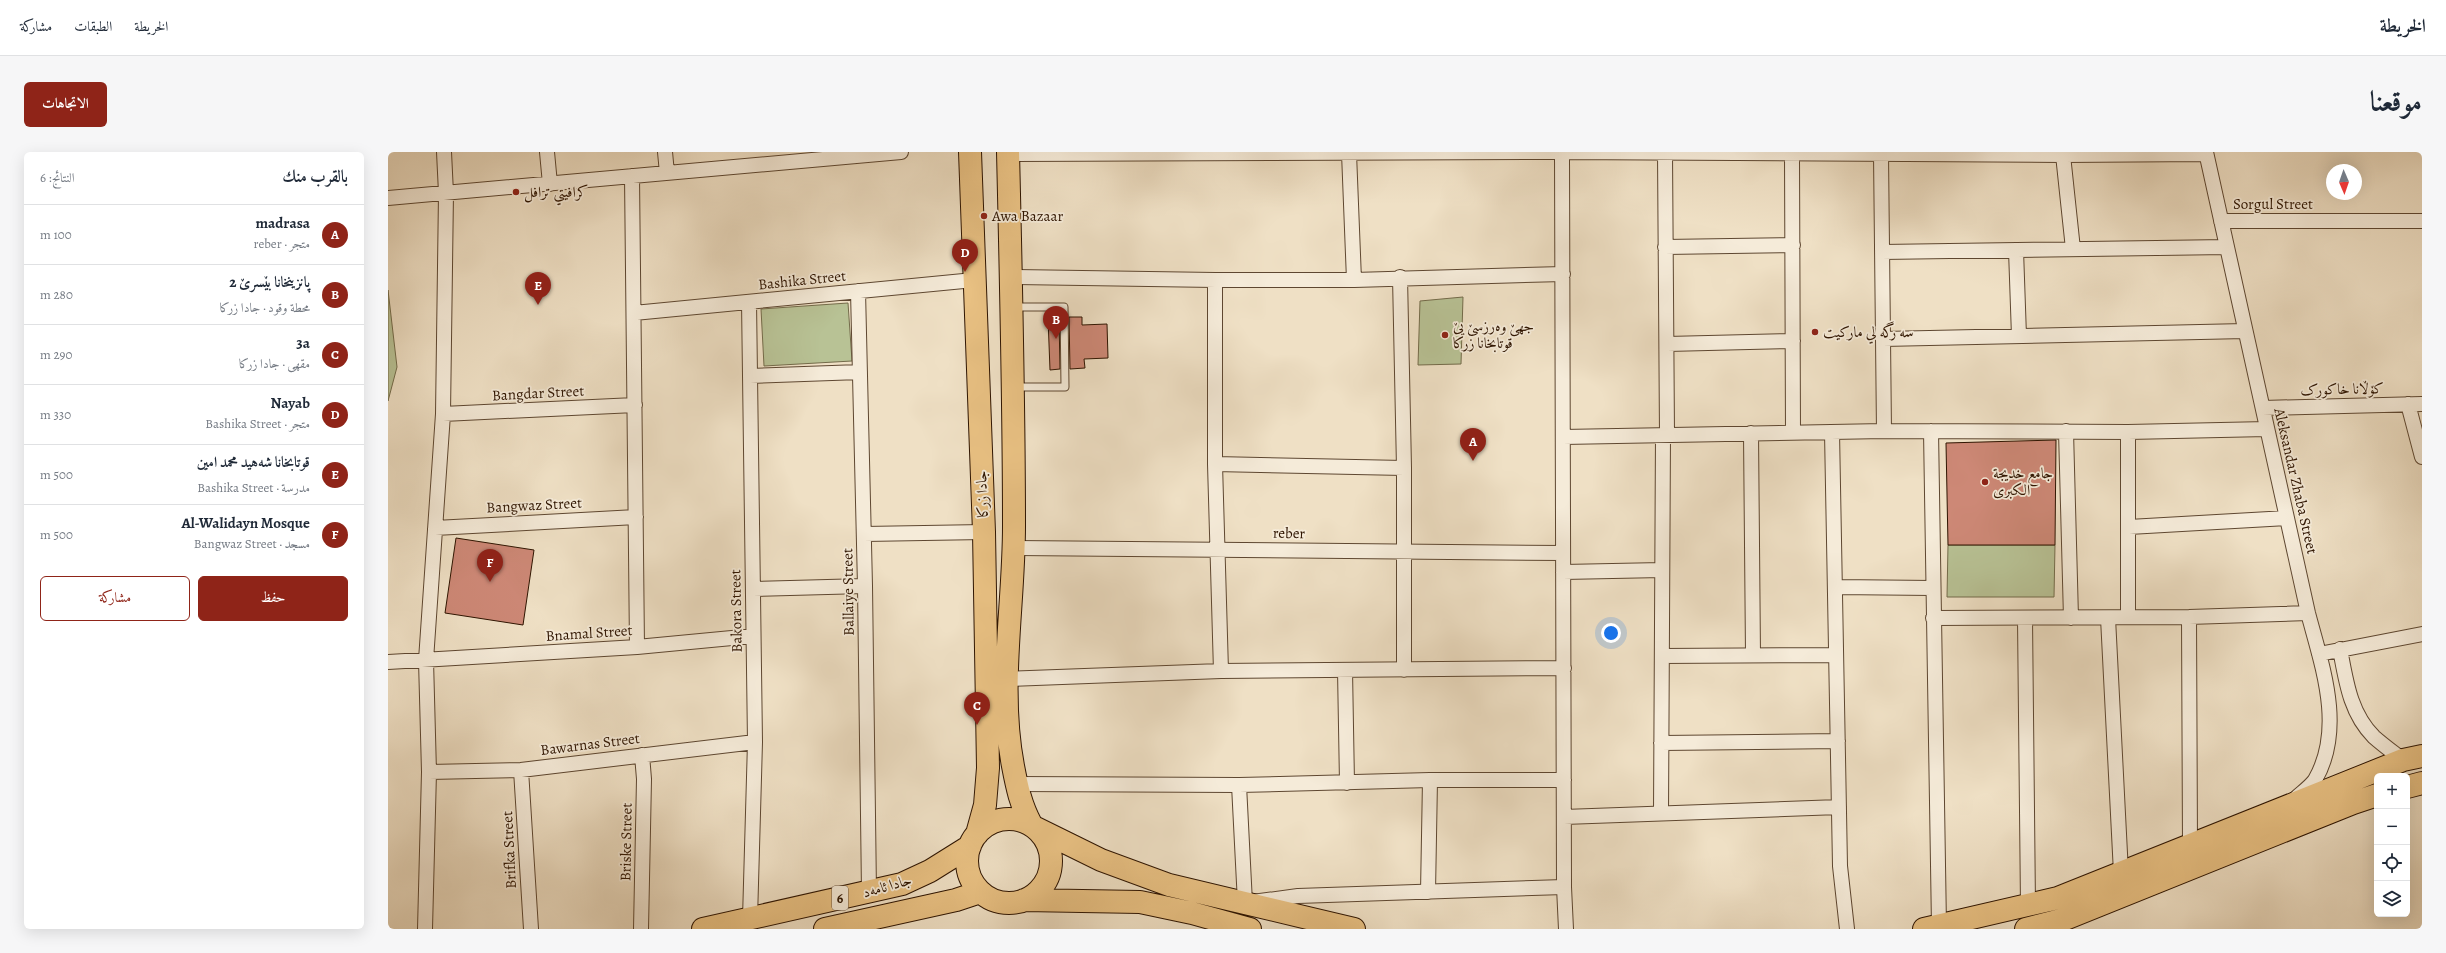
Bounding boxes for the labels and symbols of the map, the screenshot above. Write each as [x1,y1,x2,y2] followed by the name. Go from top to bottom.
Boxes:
[2326,164,2362,200] north arrow
[524,182,588,206] place label: كرافيتي ترافل
[511,187,521,197] marker: كرافيتي ترافل
[2233,194,2313,214] street label: Sorgul Street
[991,206,1064,226] place label: Awa Bazaar
[979,211,989,221] marker: Awa Bazaar
[952,239,978,272] pin: D
[757,265,847,295] street label: Bashika Street
[525,272,551,305] pin: E
[1043,306,1069,339] pin: B
[1453,316,1534,353] place label: جھێ وەرزسێ یێ قوتابخانا زرکا
[1823,321,1913,344] place label: سه رگه لي ماركيت
[1810,327,1820,337] marker: سه رگه لي ماركيت
[1440,330,1450,340] marker: جھێ وەرزسێ یێ قوتابخانا زرکا
[2300,378,2384,400] street label: کۆڵانا خاکورک
[491,381,585,405] street label: Bangdar Street
[2269,405,2323,556] street label: Aleksandar Zhaba Street
[1460,428,1486,461] pin: A
[1993,463,2053,500] place label: جامع خدیجة الکبری
[971,470,993,518] street label: جادا زرکا
[1980,477,1990,487] marker: جامع خدیجة الکبری
[486,493,582,517] street label: Bangwaz Street
[1273,523,1306,543] street label: reber
[837,548,859,636] street label: Ballaiye Street
[477,549,503,582] pin: F
[725,569,747,653] street label: Bakora Street
[545,620,633,646] street label: Bnamal Street
[1601,623,1621,643] your location
[964,692,990,725] pin: C
[539,728,641,760] street label: Bawarnas Street
[615,803,637,881] street label: Briske Street
[497,811,521,889] street label: Brifka Street
[860,869,914,903] street label: جادا ئامەد
[832,886,848,910] road number: 6

